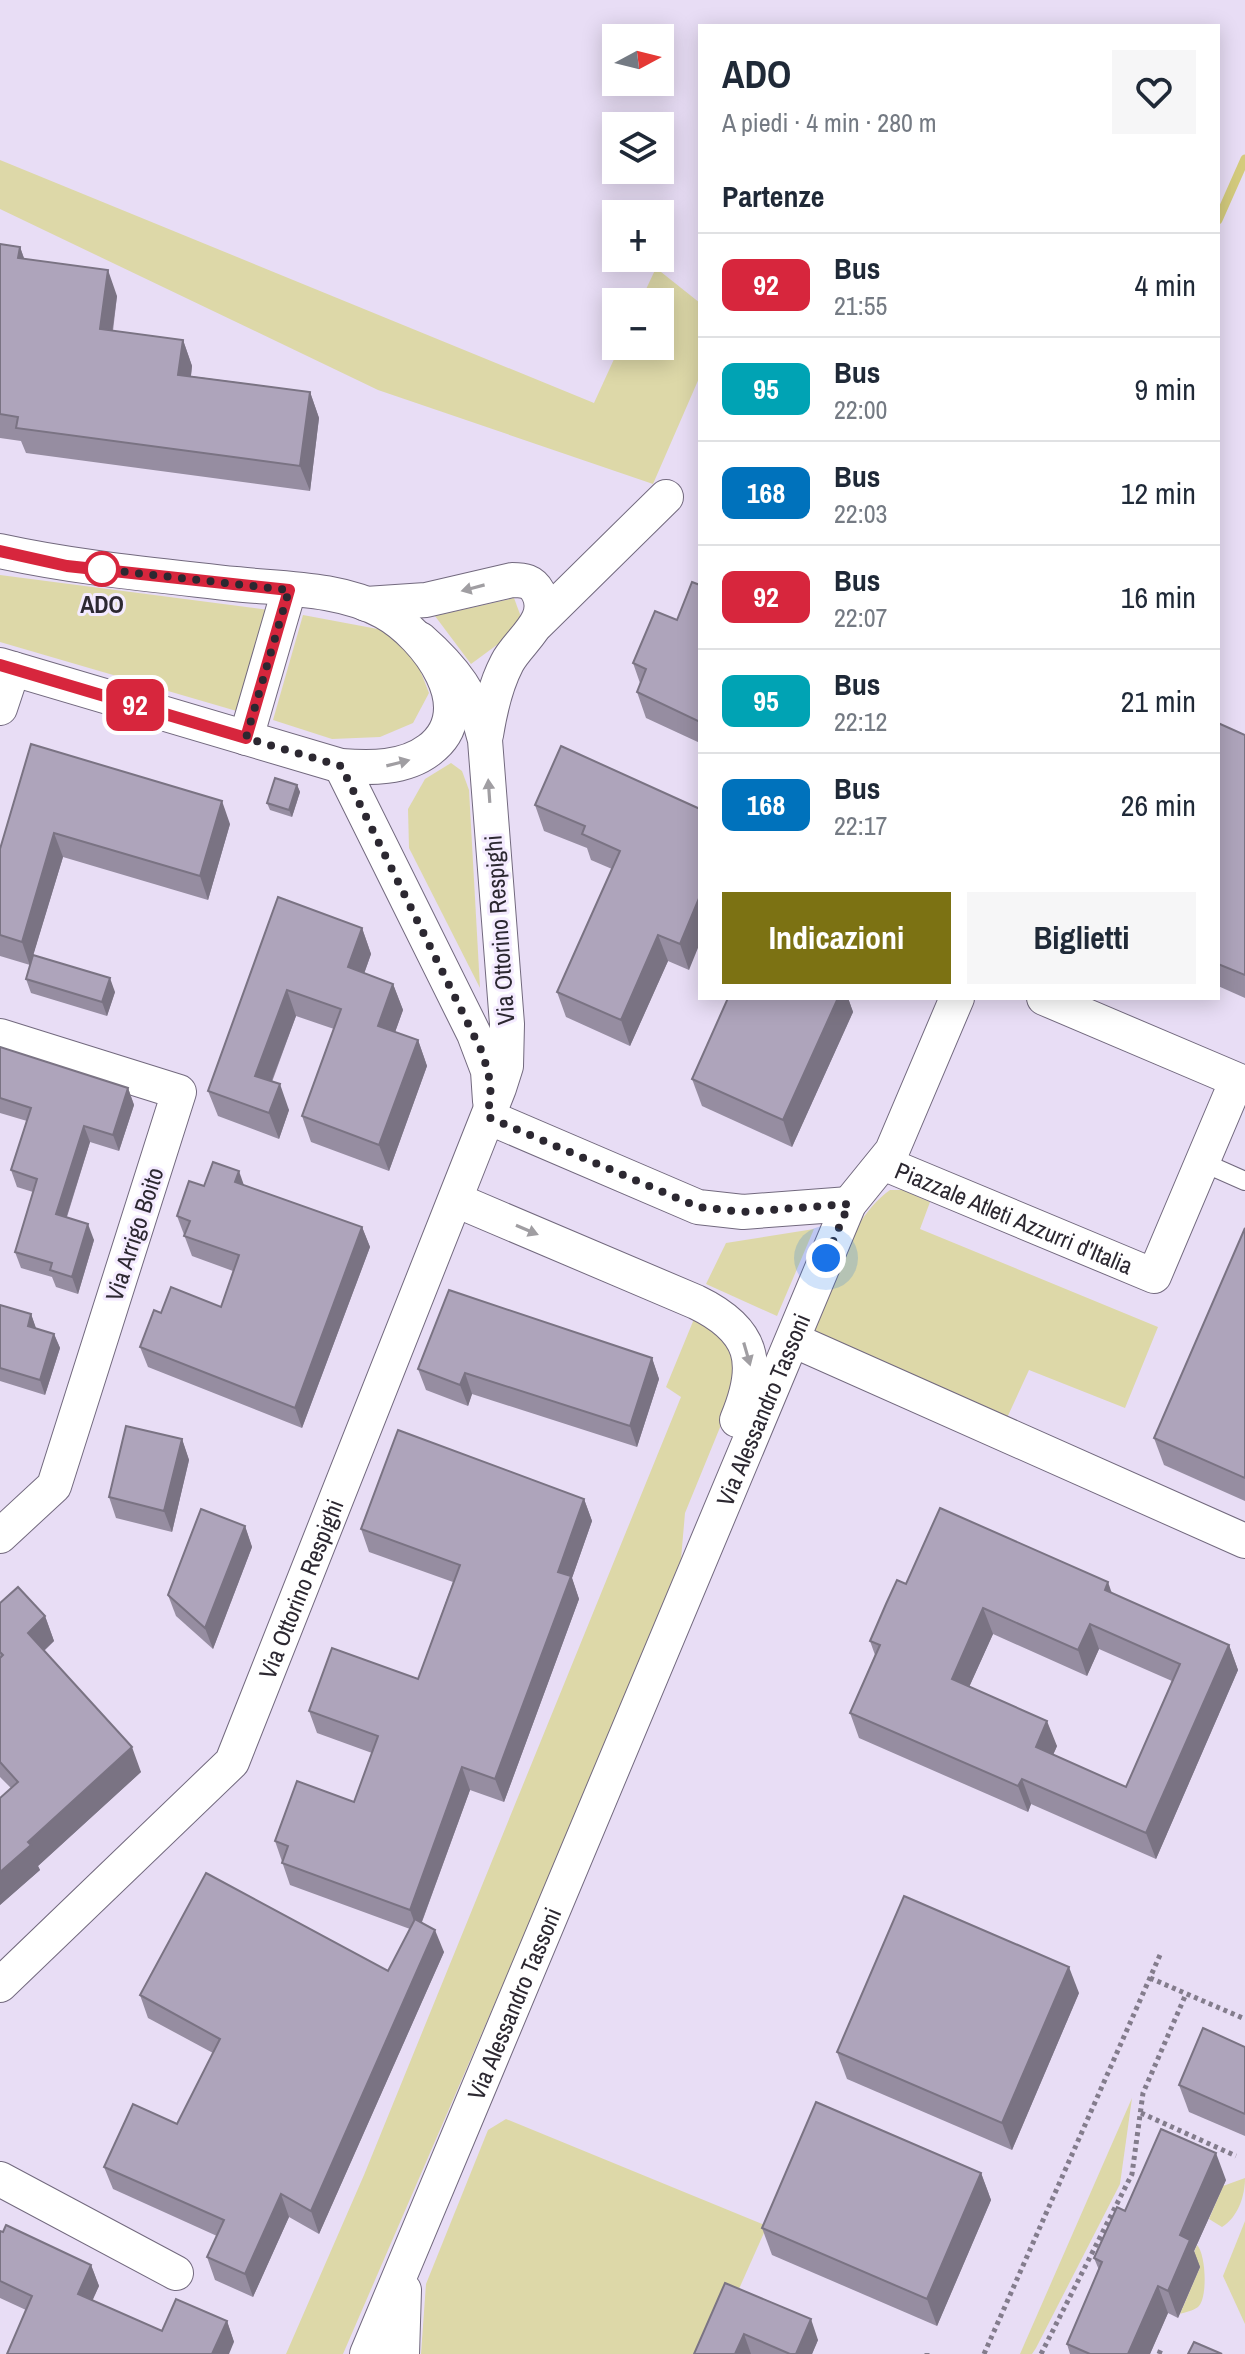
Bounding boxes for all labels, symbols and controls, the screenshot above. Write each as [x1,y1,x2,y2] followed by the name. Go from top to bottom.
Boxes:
[602,24,674,96] north arrow
[602,24,674,360] map controls
[722,49,791,100] text: ADO
[1112,50,1196,134] button: heart
[722,105,937,140] text: A piedi · 4 min · 280 m
[602,112,674,184] button: layers
[722,176,825,216] text: Partenze
[602,200,674,272] button: +
[834,248,880,288] text: Bus
[1134,265,1196,305] text: 4 min
[753,266,779,304] text: 92
[602,288,674,360] button: −
[834,288,887,323] text: 21:55
[834,352,880,392] text: Bus
[1134,369,1196,409] text: 9 min
[753,370,779,408] text: 95
[834,392,887,427] text: 22:00
[834,456,880,496] text: Bus
[1121,473,1196,513] text: 12 min
[747,474,785,512] text: 168
[834,496,887,531] text: 22:03
[85,552,119,586] marker: ADO
[834,560,880,600] text: Bus
[1121,577,1196,617] text: 16 min
[753,578,779,616] text: 92
[460,583,485,595] one-way arrow
[80,588,124,620] place label: ADO
[834,600,887,635] text: 22:07
[834,664,880,704] text: Bus
[99,679,171,731] line badge: 92
[1121,681,1196,721] text: 21 min
[753,682,779,720] text: 95
[122,686,148,724] text: 92
[834,704,887,739] text: 22:12
[386,756,411,768] one-way arrow
[834,768,880,808] text: Bus
[482,778,495,803] one-way arrow
[1121,785,1196,825] text: 26 min
[747,786,785,824] text: 168
[834,808,887,843] text: 22:17
[476,834,522,1026] street label: Via Ottorino Respighi
[722,892,951,984] button: Indicazioni
[967,892,1196,984] button: Biglietti
[890,1154,1138,1281] street label: Piazzale Atleti Azzurri d'Italia
[97,1163,171,1305] street label: Via Arrigo Boito
[515,1224,539,1237] one-way arrow
[806,1238,846,1278] your location
[708,1309,817,1511] street label: Via Alessandro Tassoni
[741,1342,754,1366] one-way arrow
[251,1495,350,1683] street label: Via Ottorino Respighi
[459,1903,568,2105] street label: Via Alessandro Tassoni

